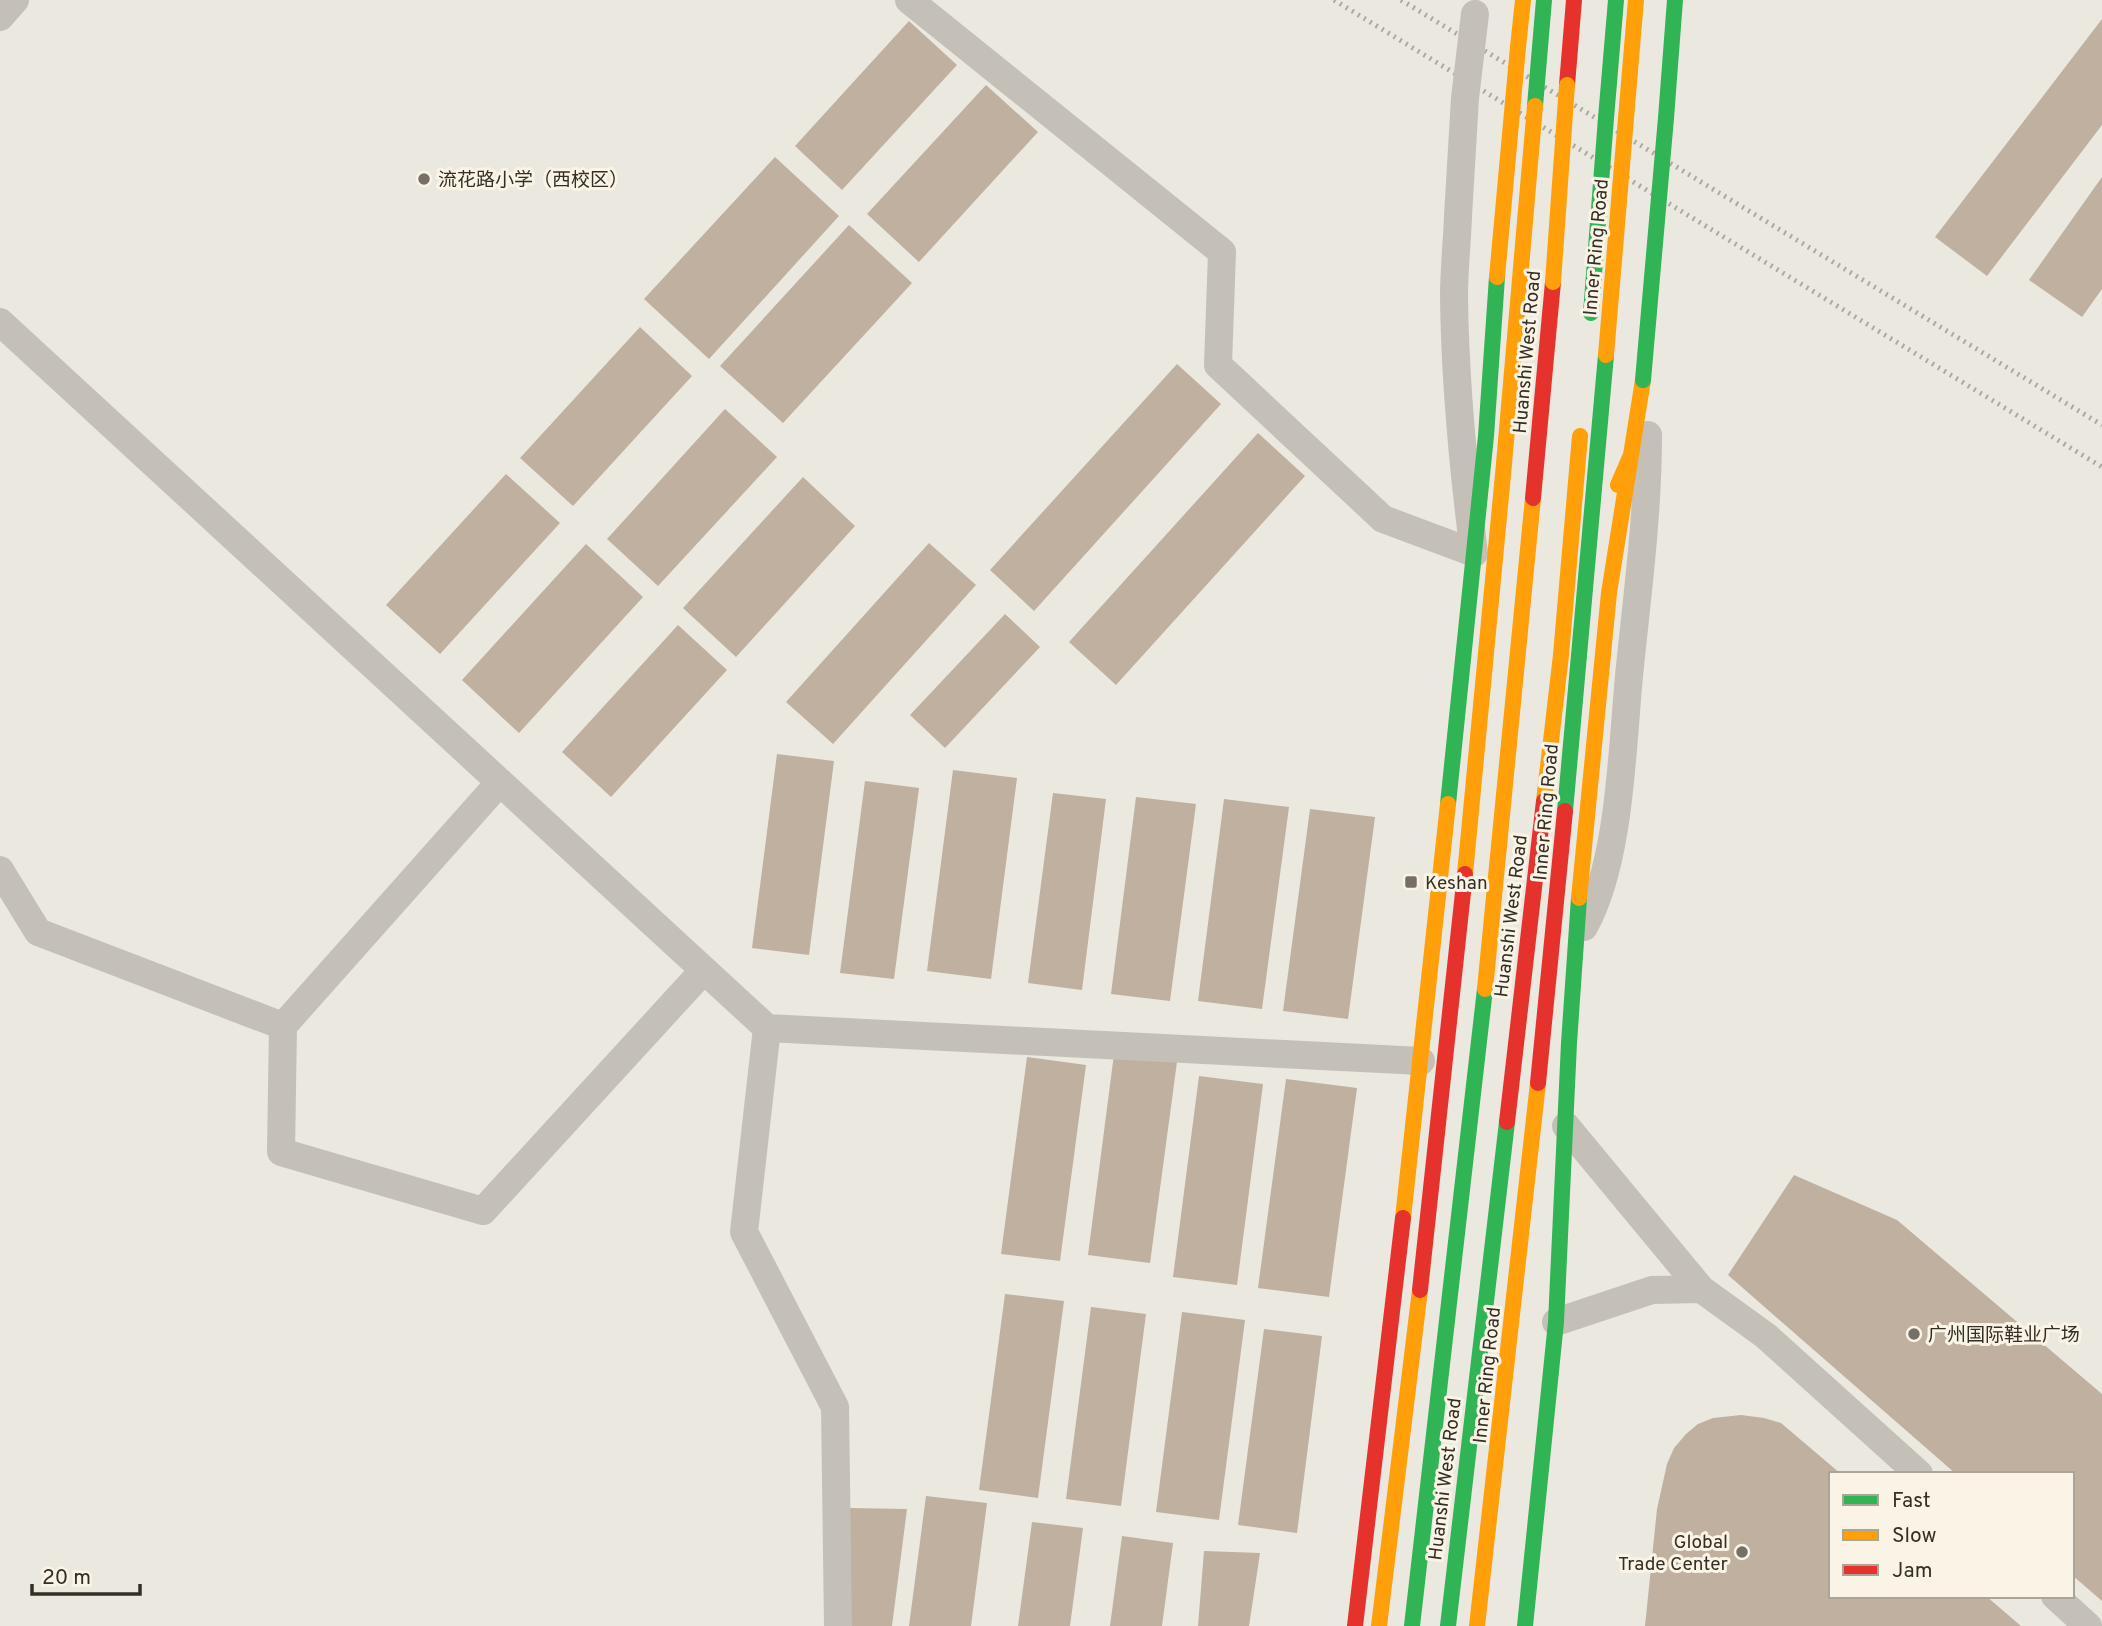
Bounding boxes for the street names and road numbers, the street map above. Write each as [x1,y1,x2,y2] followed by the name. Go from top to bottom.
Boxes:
[1579,178,1615,317] street label: Inner Ring Road
[1509,270,1547,435] street label: Huanshi West Road
[1529,743,1565,882] street label: Inner Ring Road
[1490,834,1534,999] street label: Huanshi West Road
[1469,1306,1507,1445] street label: Inner Ring Road
[1424,1397,1468,1562] street label: Huanshi West Road

